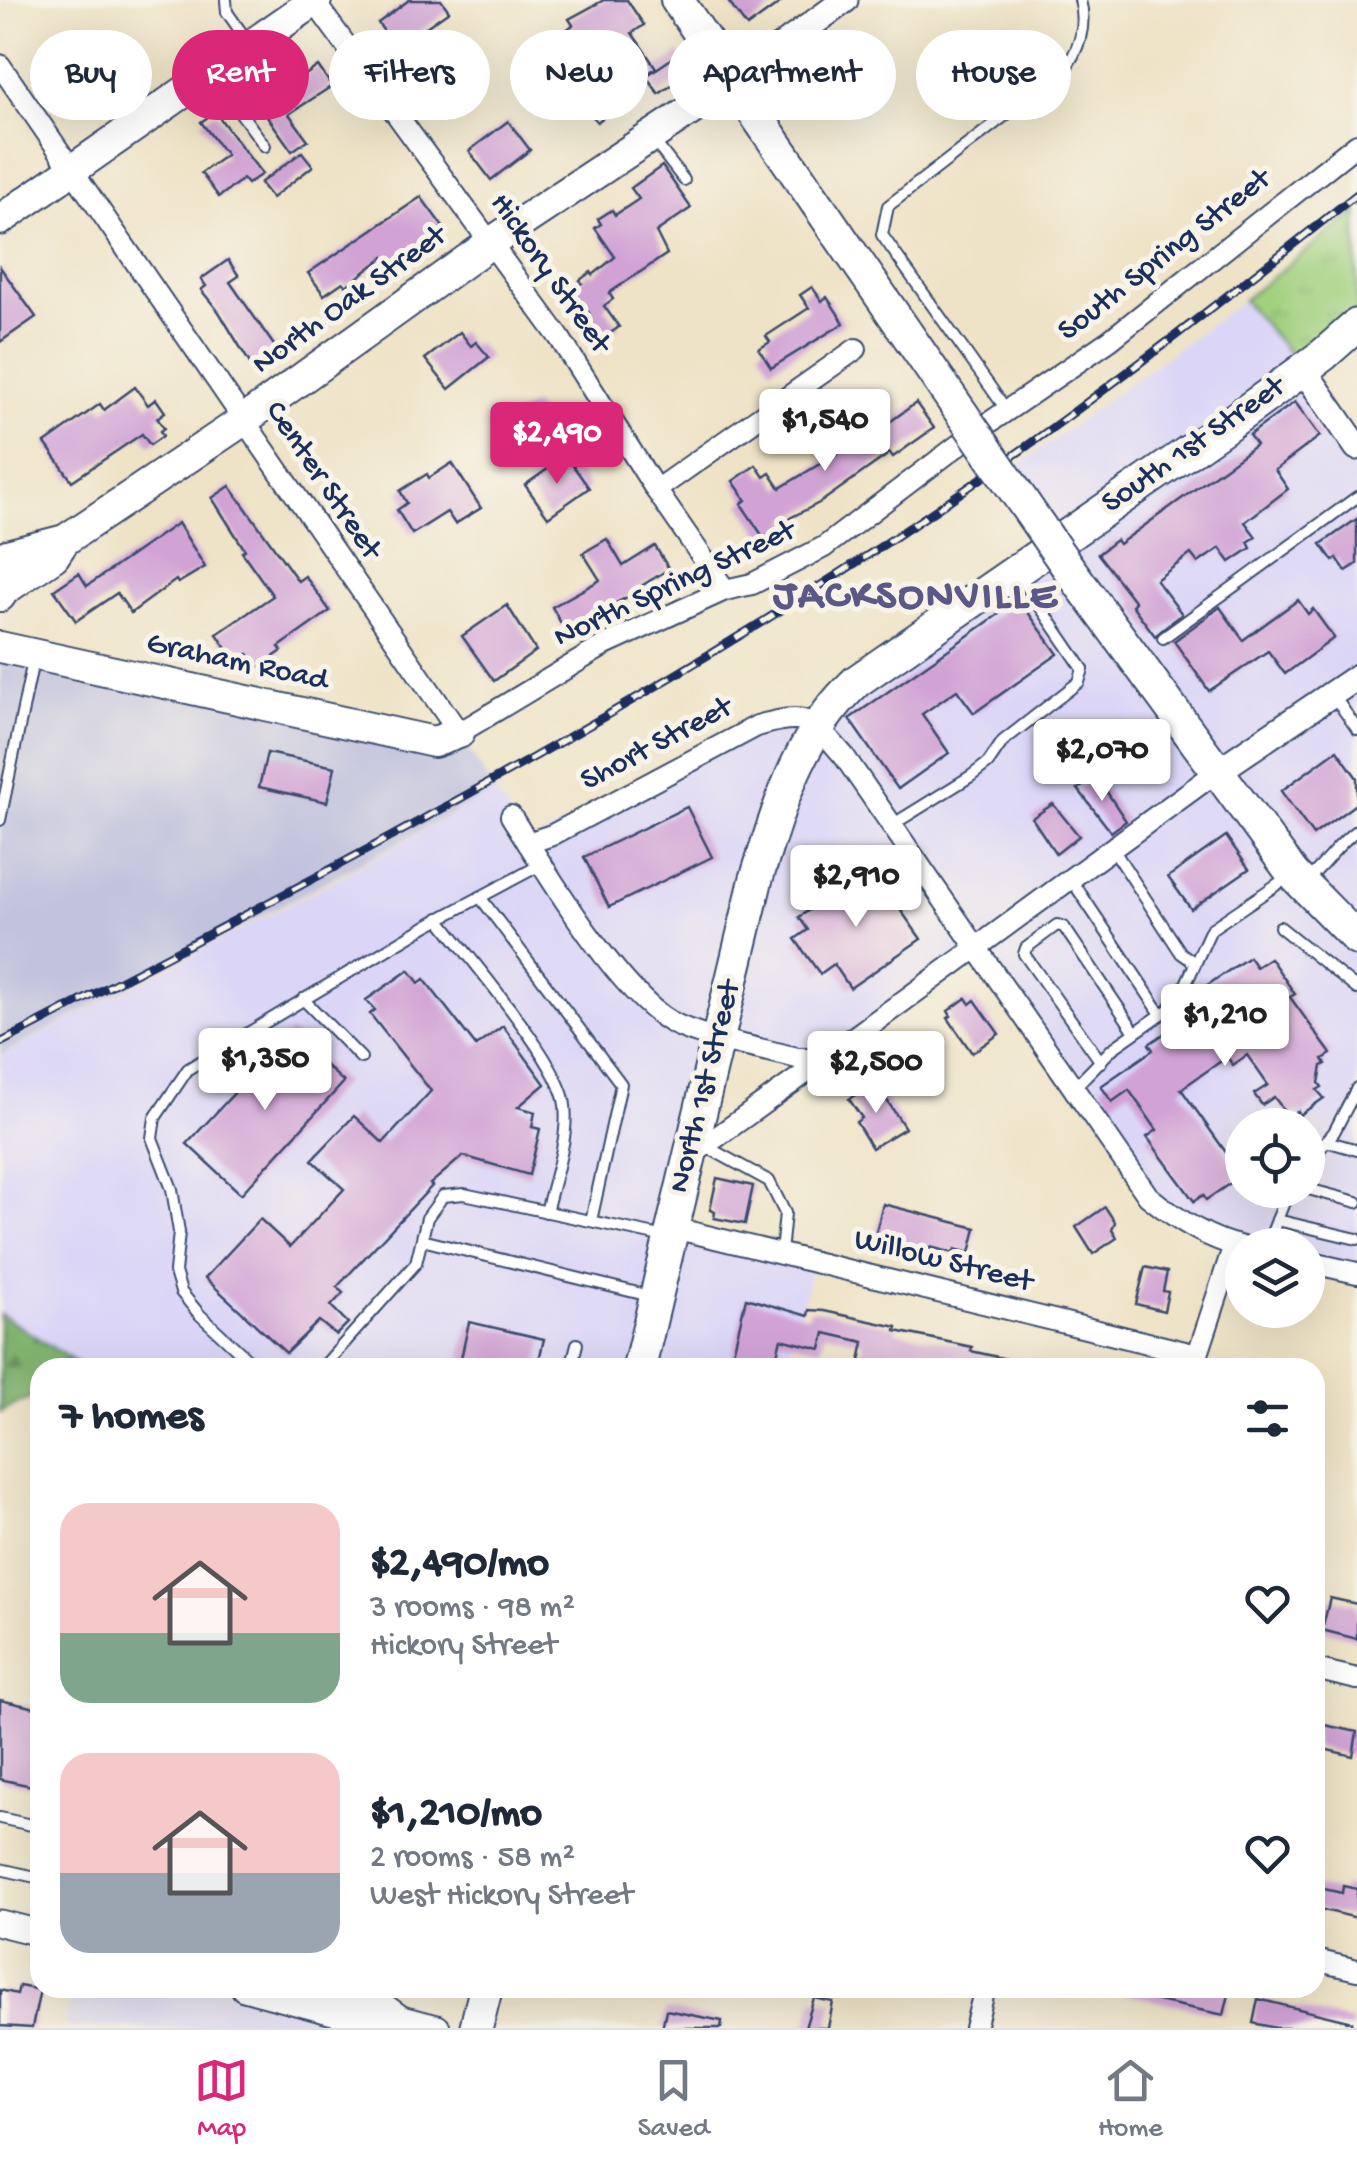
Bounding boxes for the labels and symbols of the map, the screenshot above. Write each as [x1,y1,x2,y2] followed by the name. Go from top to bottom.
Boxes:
[1051,159,1281,351] street label: South Spring Street
[480,187,620,364] street label: Hickory Street
[245,216,457,384] street label: North Oak Street
[1095,367,1295,523] street label: South 1st Street
[744,389,906,474] pin: $1,540
[255,395,391,570] street label: Center Street
[476,402,638,487] pin: $2,490
[548,511,804,658] street label: North Spring Street
[772,574,1059,623] district label: JACKSONVILLE
[143,625,333,701] street label: Graham Road
[575,688,742,801] street label: Short Street
[1021,719,1183,804] pin: $2,070
[775,845,937,930] pin: $2,910
[661,974,751,1197] street label: North 1st Street
[1144,984,1306,1069] pin: $1,210
[184,1028,346,1113] pin: $1,350
[795,1031,957,1116] pin: $2,500
[850,1221,1039,1303] street label: Willow Street

